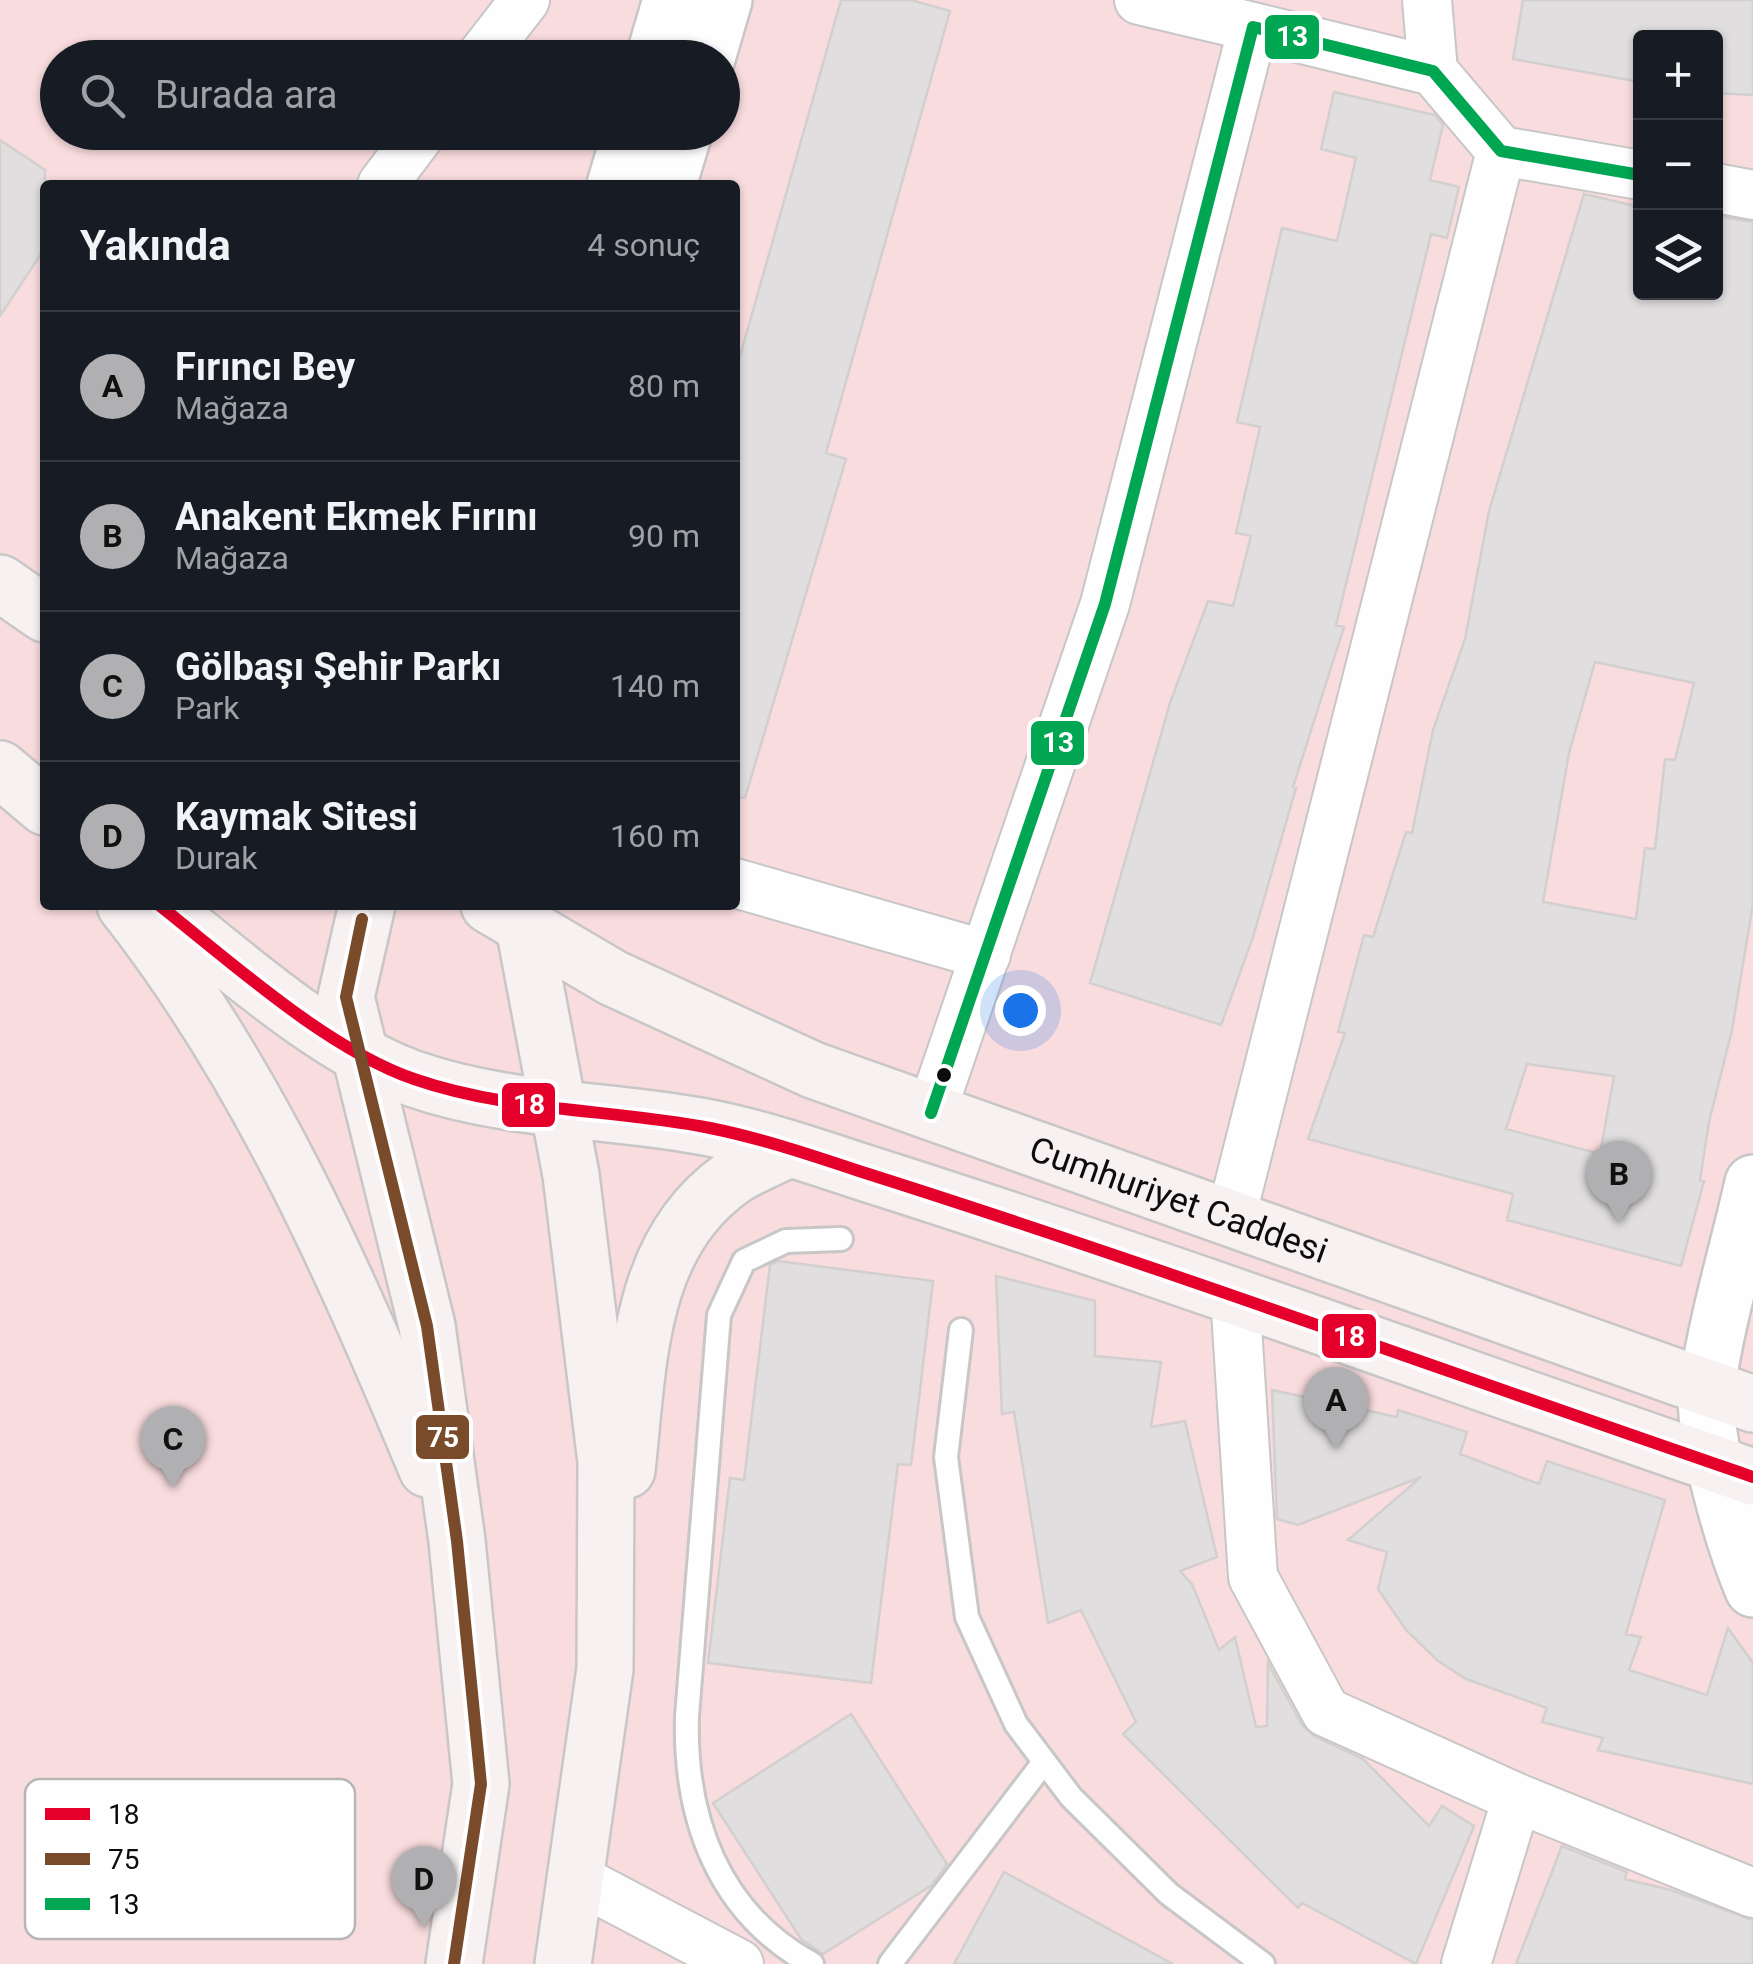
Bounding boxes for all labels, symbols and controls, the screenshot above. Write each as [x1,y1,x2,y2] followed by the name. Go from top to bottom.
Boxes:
[1263,13,1321,61] line badge: 13
[1276,20,1308,53] text: 13
[1633,30,1723,300] map controls
[1633,30,1723,120] button: +
[40,40,740,150] search box
[75,68,130,123] icon: search
[155,73,337,117] text: Burada ara
[1633,120,1723,210] button: −
[1633,210,1723,300] button: layers
[80,221,231,270] text: Yakında
[587,226,700,264] text: 4 sonuç
[175,345,355,389] text: Fırıncı Bey
[102,367,123,405] text: A
[628,367,700,405] text: 80 m
[175,389,289,427] text: Mağaza
[175,495,538,539] text: Anakent Ekmek Fırını
[102,517,123,555] text: B
[628,517,700,555] text: 90 m
[175,539,289,577] text: Mağaza
[175,645,501,689] text: Gölbaşı Şehir Parkı
[102,667,123,705] text: C
[610,667,700,705] text: 140 m
[175,689,239,727] text: Park
[1029,719,1086,767] line badge: 13
[1042,726,1074,759] text: 13
[175,795,418,839] text: Kaymak Sitesi
[102,817,123,855] text: D
[610,817,700,855] text: 160 m
[175,839,257,877] text: Durak
[995,985,1046,1036] your location
[934,1065,954,1085] unlabelled marker
[500,1081,557,1129] line badge: 18
[513,1088,545,1121] text: 18
[1024,1129,1333,1272] street label: Cumhuriyet Caddesi
[1586,1140,1652,1223] pin: B
[1320,1312,1378,1360] line badge: 18
[1333,1320,1365,1353] text: 18
[1304,1366,1368,1449] pin: A
[140,1406,206,1488] pin: C
[414,1413,471,1461] line badge: 75
[427,1421,459,1454] text: 75
[25,1779,355,1939] legend
[108,1798,139,1831] text: 18
[108,1843,139,1876] text: 75
[392,1846,456,1928] pin: D
[108,1888,139,1921] text: 13

